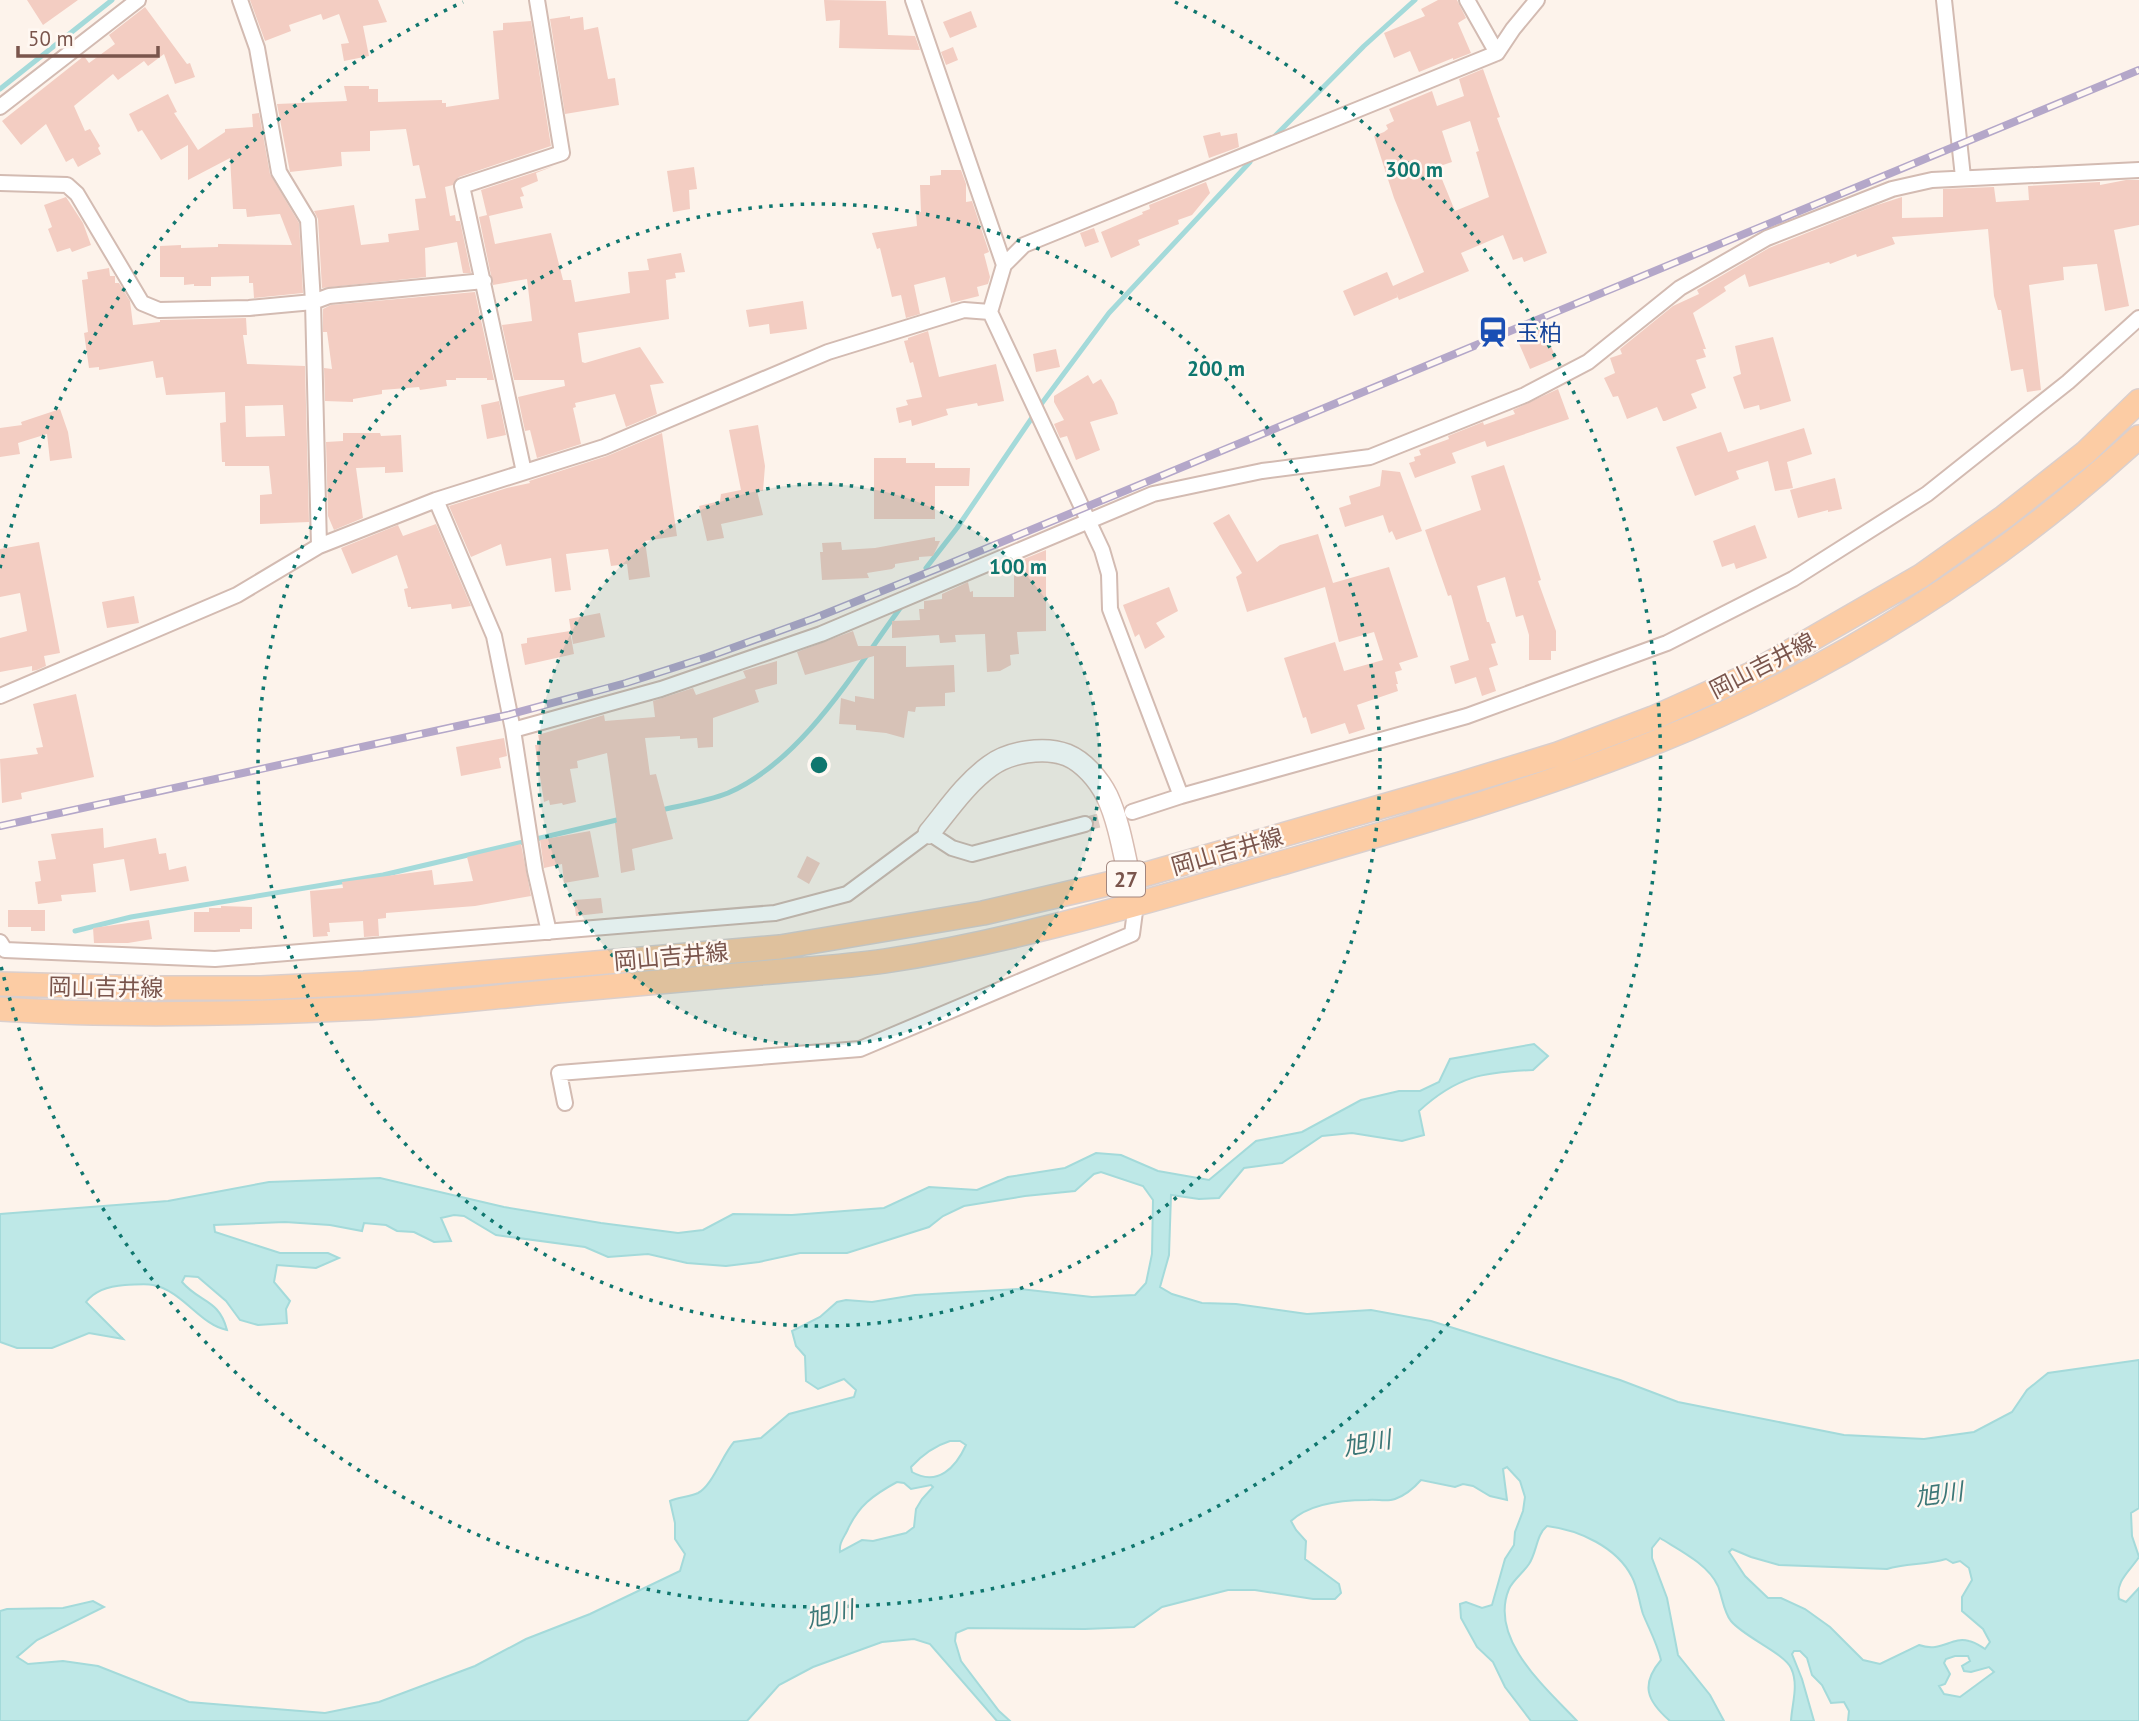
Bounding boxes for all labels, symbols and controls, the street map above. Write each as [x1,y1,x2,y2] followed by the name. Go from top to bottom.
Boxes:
[18,14,158,58] scale bar
[28,25,74,52] text: 50 m
[1385,156,1443,183] text: 300 m
[1476,315,1510,349] station icon: 玉柏
[1516,318,1562,347] place label: 玉柏
[1187,355,1245,382] text: 200 m
[989,553,1047,580] text: 100 m
[1704,626,1820,704] street label: 岡山吉井線
[807,753,831,777] centre of rings
[1168,821,1286,881] street label: 岡山吉井線
[1107,862,1145,896] road number: 27
[612,937,730,975] street label: 岡山吉井線
[48,971,164,1003] street label: 岡山吉井線
[1341,1423,1396,1462] water label: 旭川
[1913,1475,1968,1513] water label: 旭川
[803,1593,860,1635] water label: 旭川

